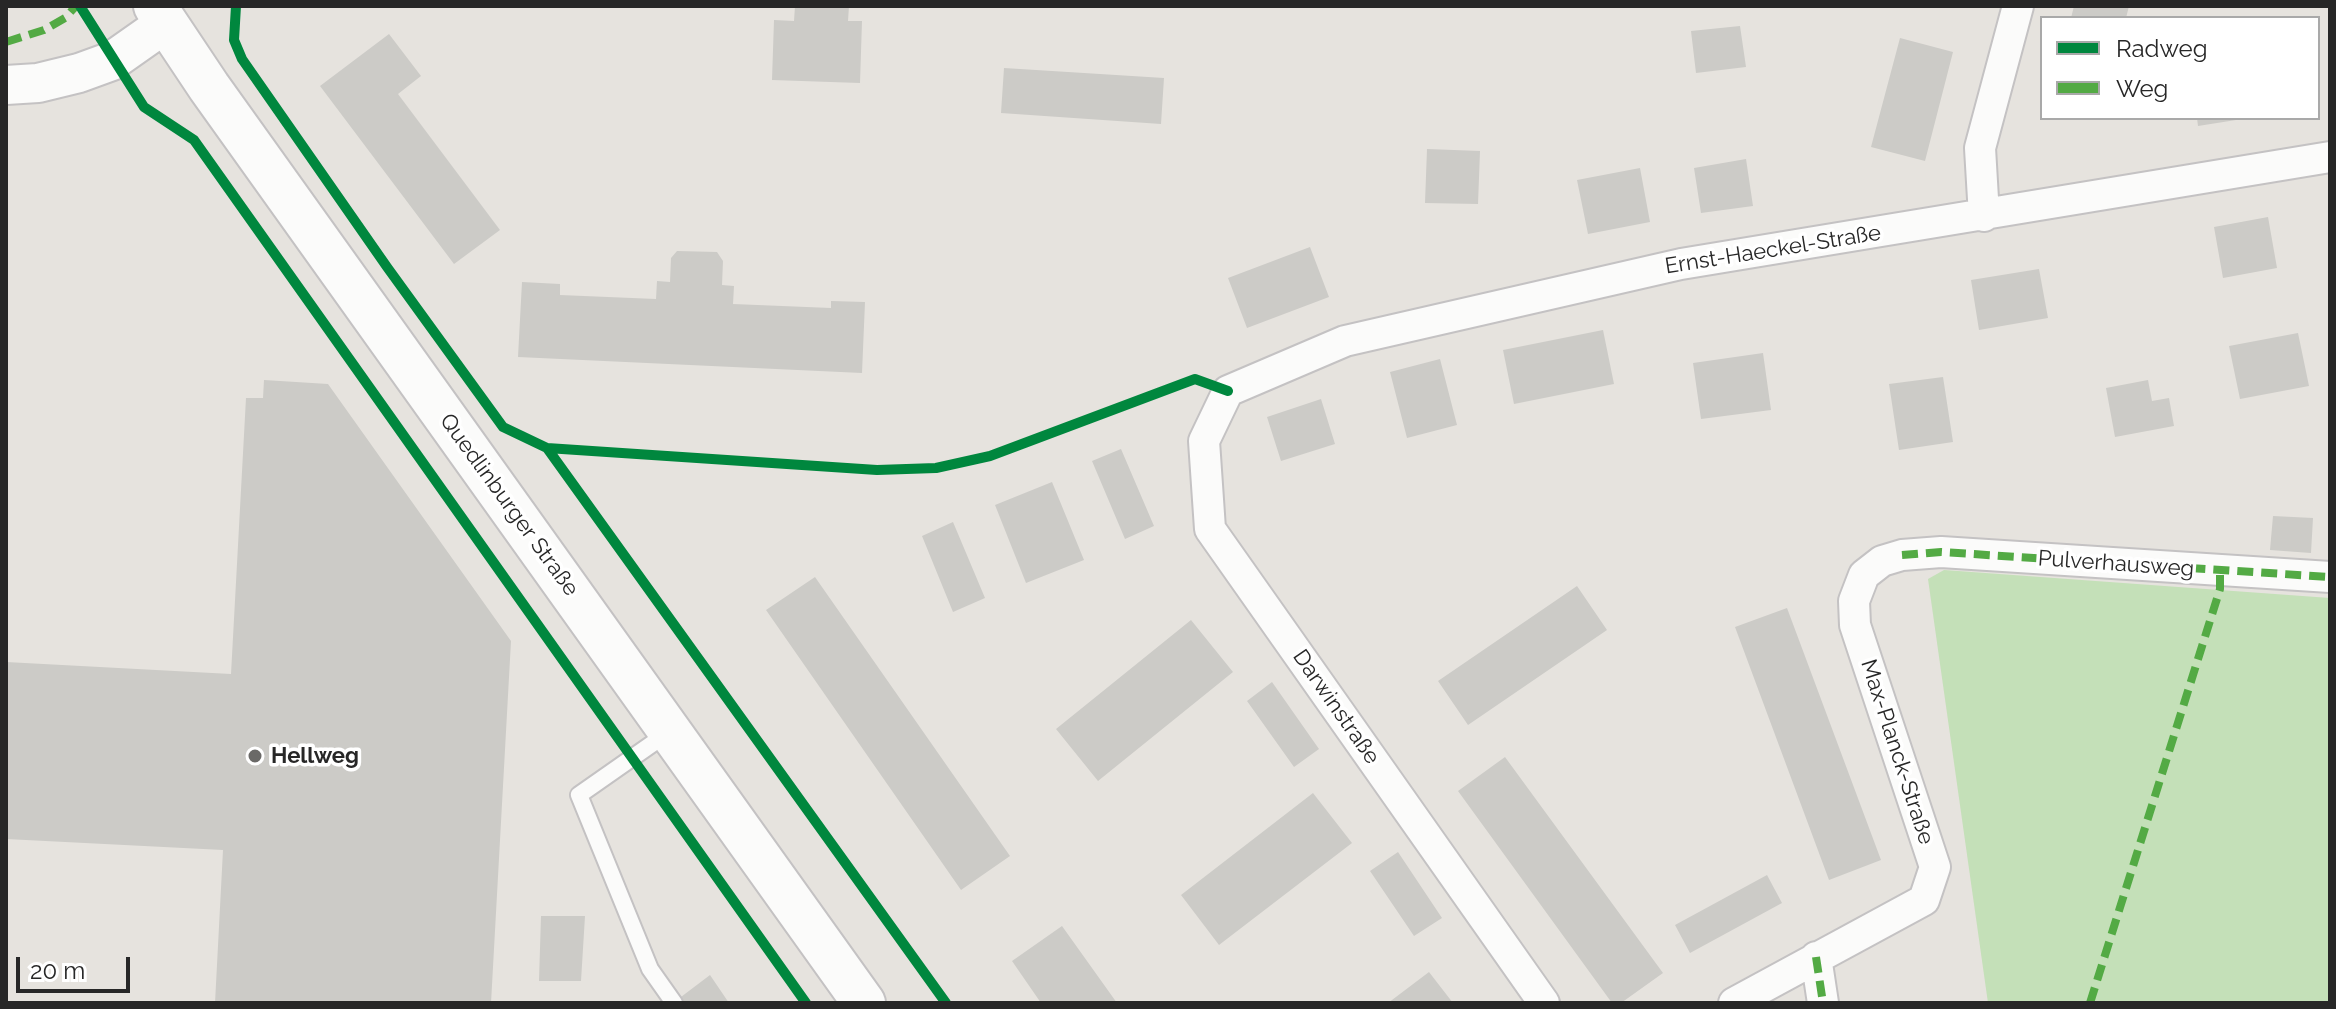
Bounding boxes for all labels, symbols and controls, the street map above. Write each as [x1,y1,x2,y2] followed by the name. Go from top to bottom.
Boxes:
[2040,16,2320,120] legend
[2116,34,2208,63] text: Radweg
[2116,74,2168,103] text: Weg
[1663,220,1883,280] street label: Ernst-Haeckel-Straße
[434,409,584,601] street label: Quedlinburger Straße
[2037,545,2195,583] street label: Pulverhausweg
[1287,645,1385,769] street label: Darwinstraße
[1855,656,1939,848] street label: Max-Planck-Straße
[271,743,359,769] place label: Hellweg
[246,747,264,765] marker: Hellweg
[20,941,134,991] scale bar
[30,956,85,985] text: 20 m

